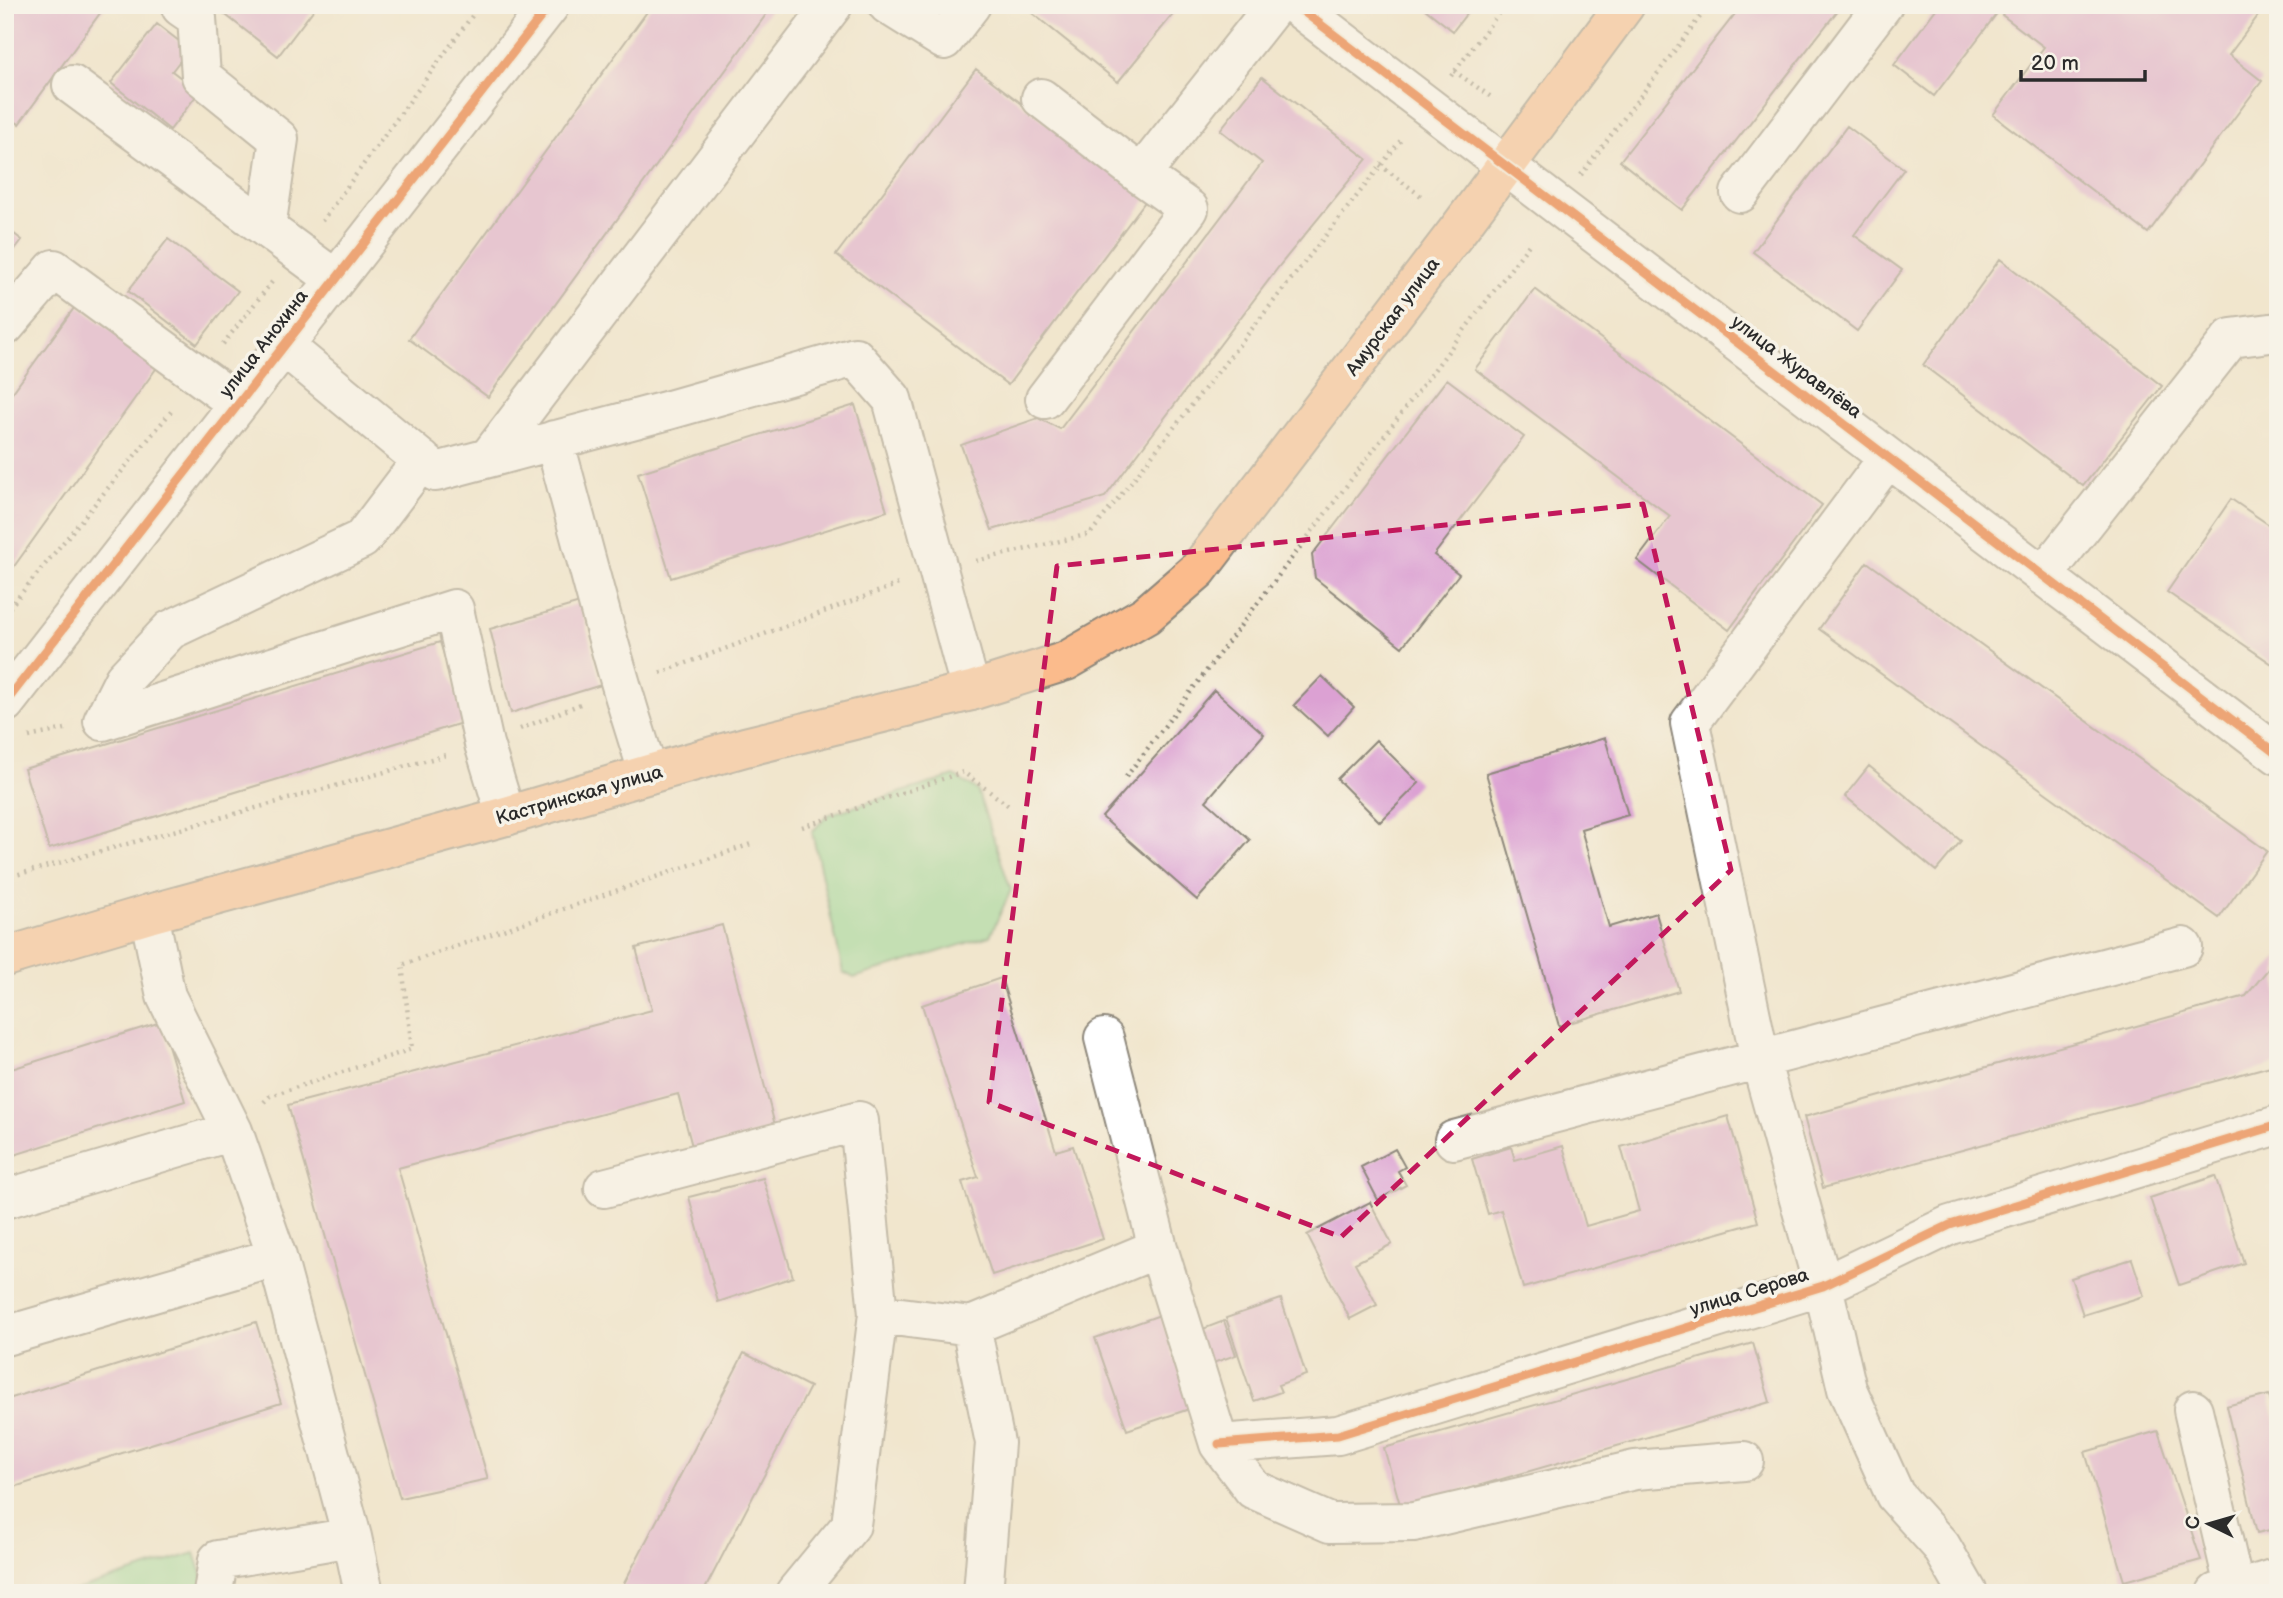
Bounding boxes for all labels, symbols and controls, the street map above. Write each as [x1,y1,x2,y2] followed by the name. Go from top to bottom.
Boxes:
[2021,38,2145,82] scale bar
[2031,51,2079,76] text: 20 m
[1341,253,1445,381] street label: Амурская улица
[215,285,314,403] street label: улица Анохина
[1726,311,1866,424] street label: улица Журавлёва
[493,761,665,830] street label: Кастринская улица
[1687,1263,1812,1321] street label: улица Серова
[2174,1490,2244,1560] north arrow
[2182,1515,2206,1530] text: С

